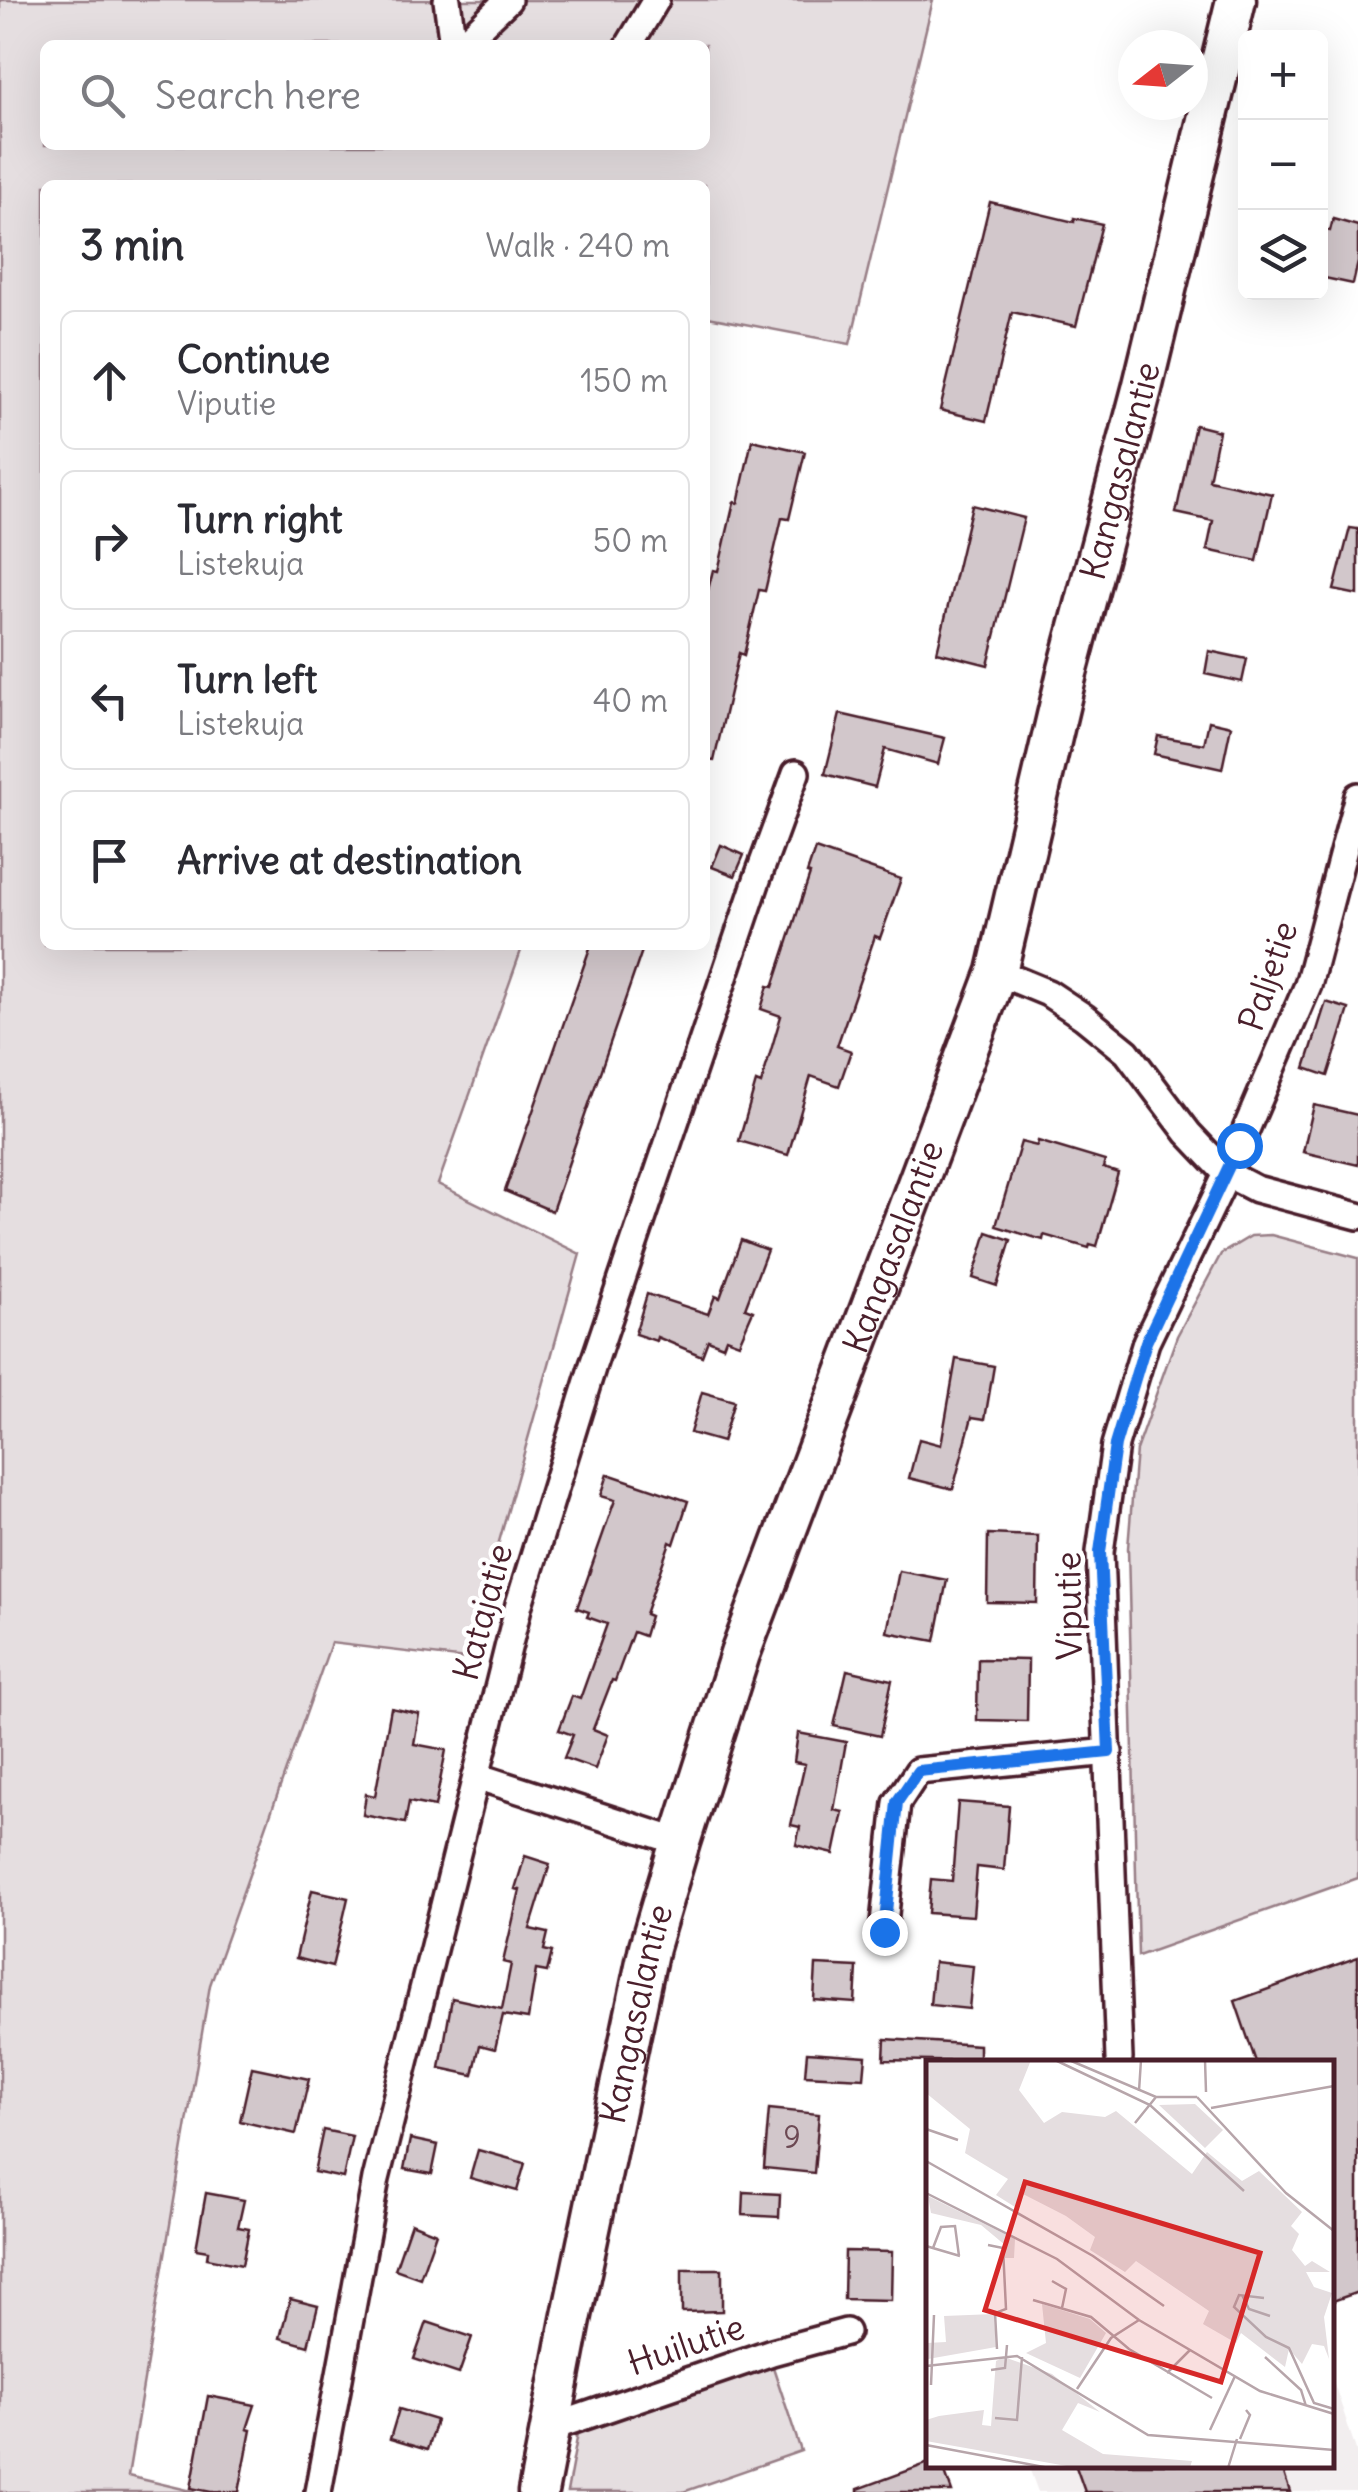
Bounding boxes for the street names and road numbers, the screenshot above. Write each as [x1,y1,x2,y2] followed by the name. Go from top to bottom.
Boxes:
[1070,357,1169,584] street label: Kangasalantie
[1228,915,1306,1036] street label: Paljetie
[832,1134,952,1359] street label: Kangasalantie
[443,1539,521,1685] street label: Katajatie
[1045,1551,1091,1661] street label: Viputie
[590,1899,681,2127] street label: Kangasalantie
[622,2304,750,2384] street label: Huilutie

